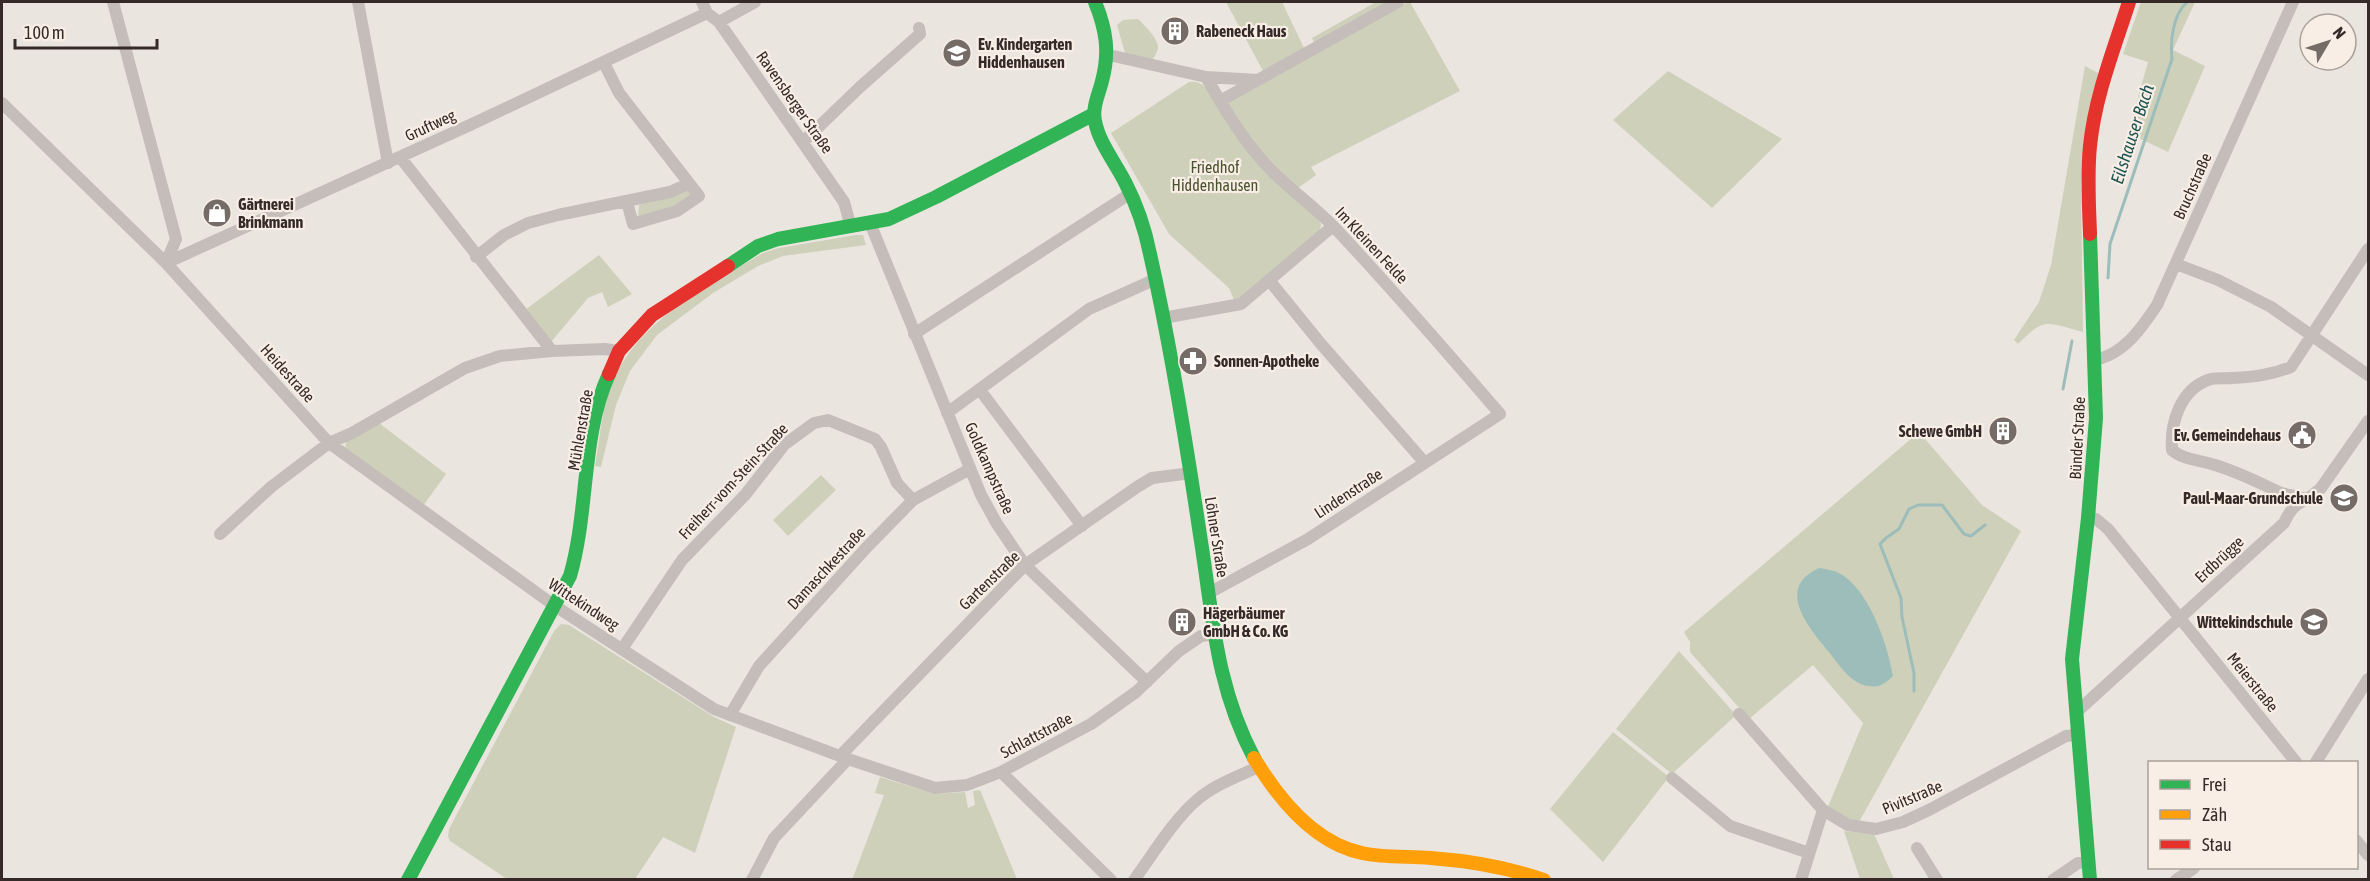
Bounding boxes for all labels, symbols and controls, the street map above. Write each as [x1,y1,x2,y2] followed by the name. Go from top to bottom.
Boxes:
[15,12,158,50] scale bar
[2298,12,2358,72] north arrow
[1159,15,1191,47] building icon: Rabeneck Haus
[24,22,65,43] text: 100 m
[1196,22,1287,40] place label: Rabeneck Haus
[2330,23,2350,42] text: N
[978,35,1073,71] place label: Ev. Kindergarten Hiddenhausen
[941,37,973,69] school or university icon: Ev. Kindergarten Hiddenhausen
[752,48,837,157] street label: Ravensberger Straße
[2106,81,2158,186] water label: Eilshauser Bach
[402,105,459,145] street label: Gruftweg
[2169,150,2215,222] street label: Bruchstraße
[1172,158,1258,194] park label: Friedhof Hiddenhausen
[238,195,304,231] place label: Gärtnerei Brinkmann
[201,197,233,229] shop icon: Gärtnerei Brinkmann
[1332,203,1412,287] street label: Im Kleinen Felde
[257,340,319,406] street label: Heidestraße
[1177,345,1209,377] pharmacy icon: Sonnen-Apotheke
[1214,352,1319,370] place label: Sonnen-Apotheke
[564,388,596,472] street label: Mühlenstraße
[2066,396,2088,480] street label: Bünder Straße
[1987,415,2019,447] building icon: Schewe GmbH
[675,419,791,543] street label: Freiherr-vom-Stein-Straße
[2286,419,2318,451] public building icon: Ev. Gemeindehaus
[961,420,1018,517] street label: Goldkampstraße
[1899,422,1982,440] place label: Schewe GmbH
[2174,426,2281,444] place label: Ev. Gemeindehaus
[1311,464,1385,522] street label: Lindenstraße
[2328,482,2360,514] school or university icon: Paul-Maar-Grundschule
[2183,489,2323,507] place label: Paul-Maar-Grundschule
[1202,495,1232,579] street label: Löhner Straße
[783,523,869,613] street label: Damaschkestraße
[2191,532,2248,587] street label: Erdbrügge
[955,547,1023,613] street label: Gartenstraße
[545,574,623,634] street label: Wittekindweg
[1203,604,1289,640] place label: Hägerbäumer GmbH & Co. KG
[1166,606,1198,638] building icon: Hägerbäumer GmbH & Co. KG
[2298,606,2330,638] school or university icon: Wittekindschule
[2196,613,2293,631] place label: Wittekindschule
[2224,649,2282,715] street label: Meierstraße
[997,709,1075,761] street label: Schlattstraße
[2148,761,2358,869] legend
[2202,774,2227,795] text: Frei
[1880,776,1944,818] street label: Pivitstraße
[2202,804,2227,825] text: Zäh
[2202,834,2232,855] text: Stau

